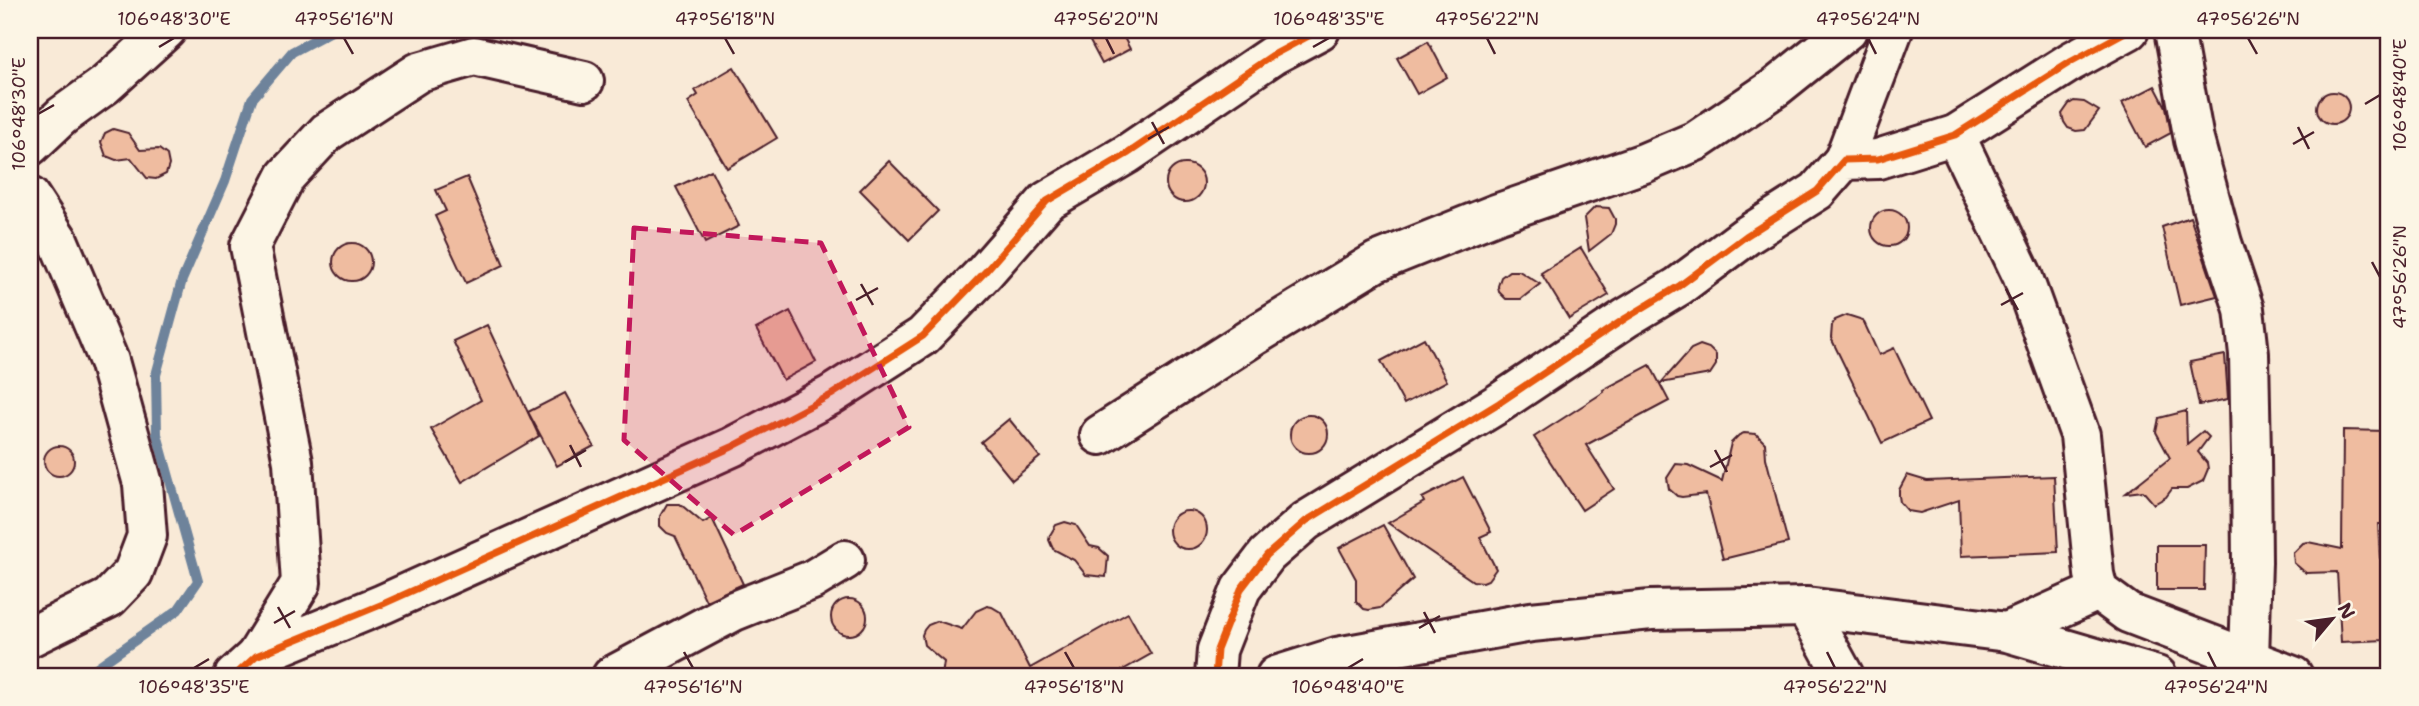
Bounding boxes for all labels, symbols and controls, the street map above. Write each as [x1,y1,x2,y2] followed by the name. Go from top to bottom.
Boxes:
[117,7,231,31] text: 106°48'30"E
[294,7,394,31] text: 47°56'16"N
[675,7,775,31] text: 47°56'18"N
[1053,7,1159,31] text: 47°56'20"N
[1273,7,1385,31] text: 106°48'35"E
[1435,7,1539,31] text: 47°56'22"N
[1816,7,1920,31] text: 47°56'24"N
[2196,7,2300,31] text: 47°56'26"N
[2388,38,2412,152] text: 106°48'40"E
[7,57,31,171] text: 106°48'30"E
[2388,225,2412,329] text: 47°56'26"N
[2296,584,2366,654] north arrow
[2332,598,2361,624] text: N
[138,675,250,699] text: 106°48'35"E
[643,675,743,699] text: 47°56'16"N
[1024,675,1124,699] text: 47°56'18"N
[1291,675,1405,699] text: 106°48'40"E
[1783,675,1887,699] text: 47°56'22"N
[2164,675,2268,699] text: 47°56'24"N

